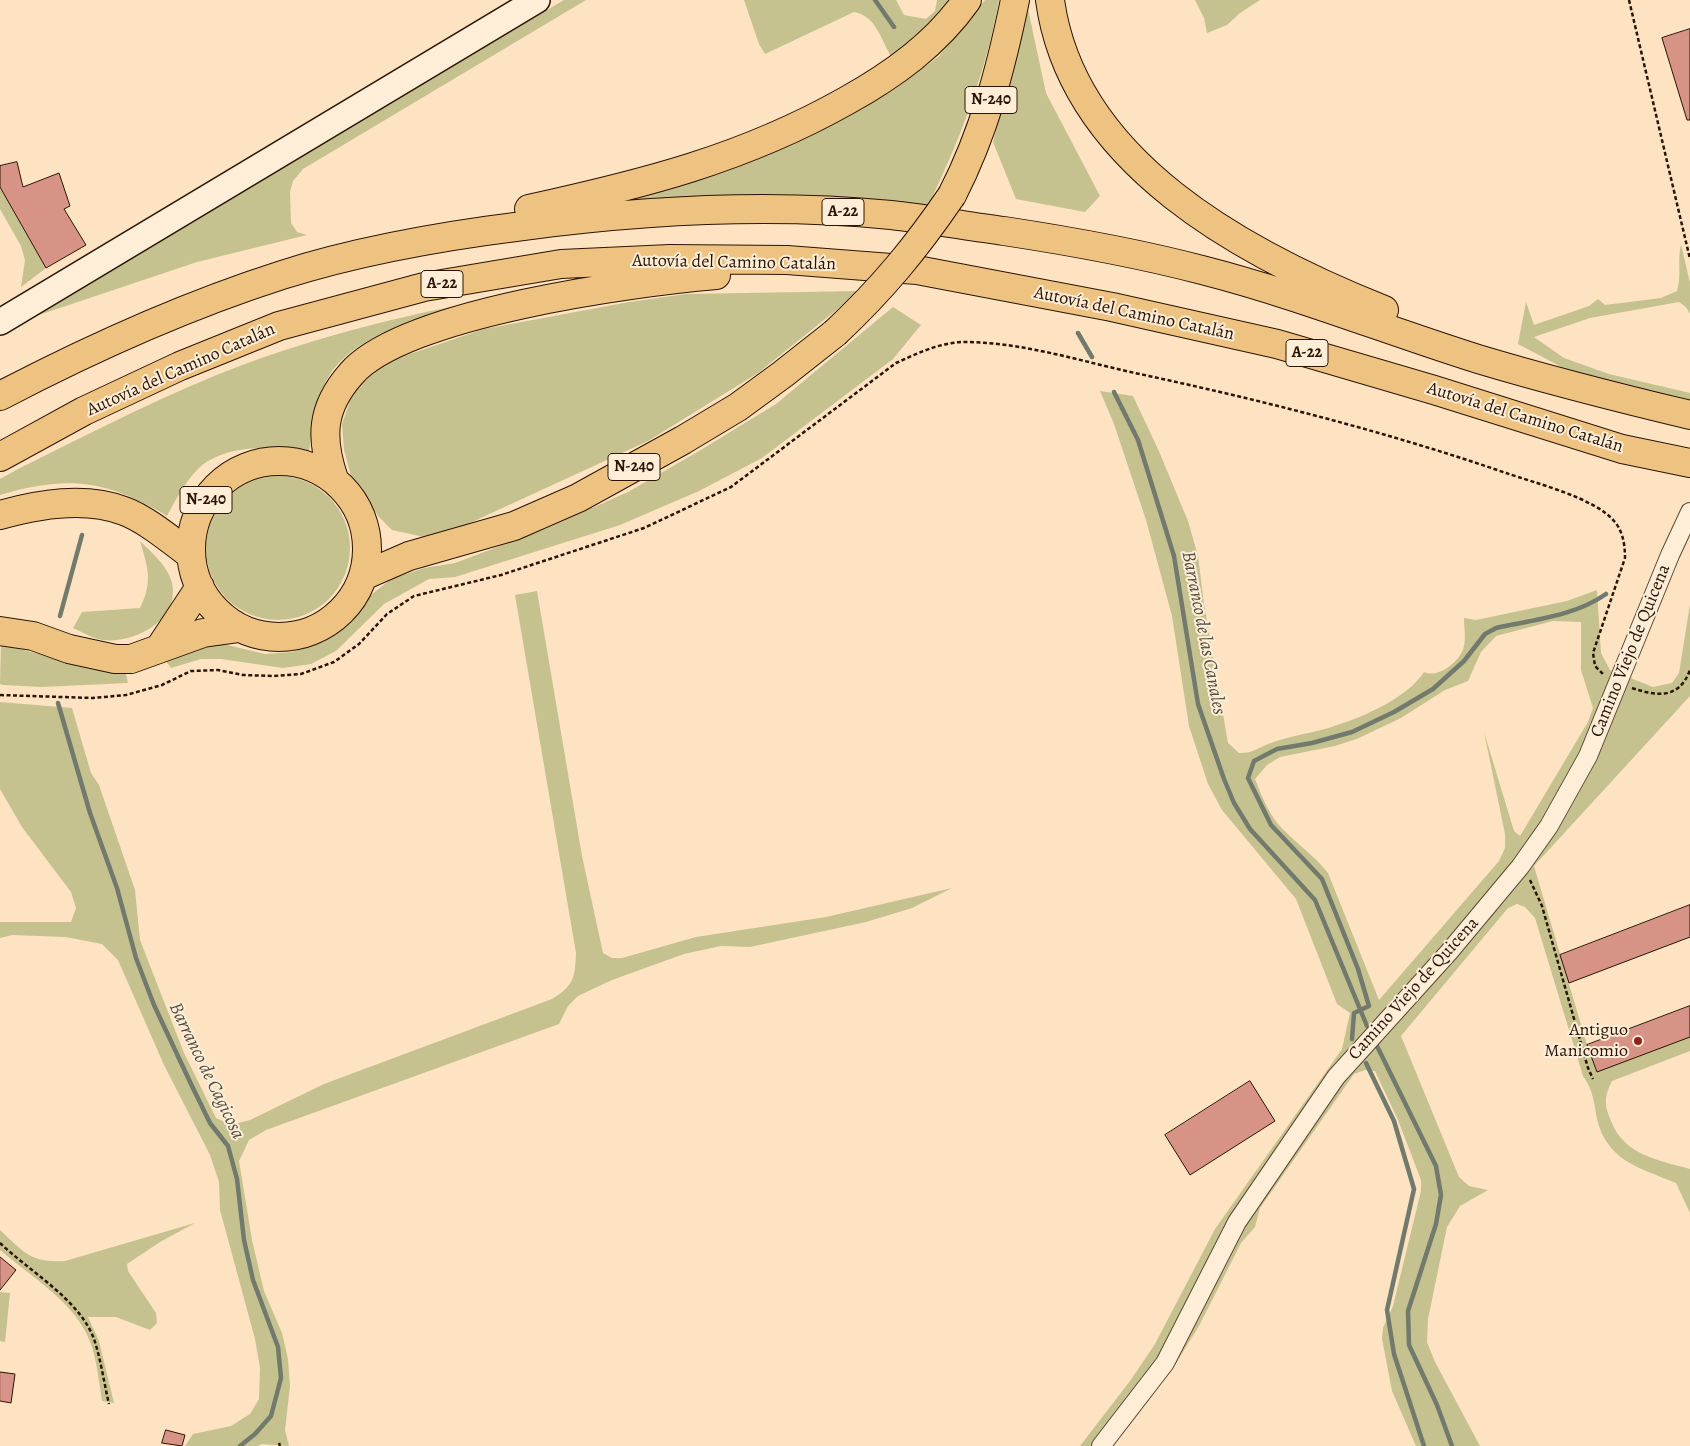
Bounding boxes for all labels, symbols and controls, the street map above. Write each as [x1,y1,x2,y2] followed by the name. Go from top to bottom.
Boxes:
[965,86,1017,114] road number: N-240
[822,198,864,226] road number: A-22
[632,250,836,276] street label: Autovía del Camino Catalán
[421,270,463,298] road number: A-22
[1032,282,1236,346] street label: Autovía del Camino Catalán
[83,319,279,421] street label: Autovía del Camino Catalán
[1286,339,1328,366] road number: A-22
[1424,378,1626,458] street label: Autovía del Camino Catalán
[608,454,660,481] road number: N-240
[180,486,232,514] road number: N-240
[1176,549,1230,717] water label: Barranco de las Canales
[1586,561,1676,741] street label: Camino Viejo de Quicena
[1344,913,1484,1065] street label: Camino Viejo de Quicena
[163,999,249,1143] water label: Barranco de Cagicosa
[1544,1020,1628,1062] place label: Antiguo Manicomio
[1632,1035,1644,1047] marker: Antiguo Manicomio

